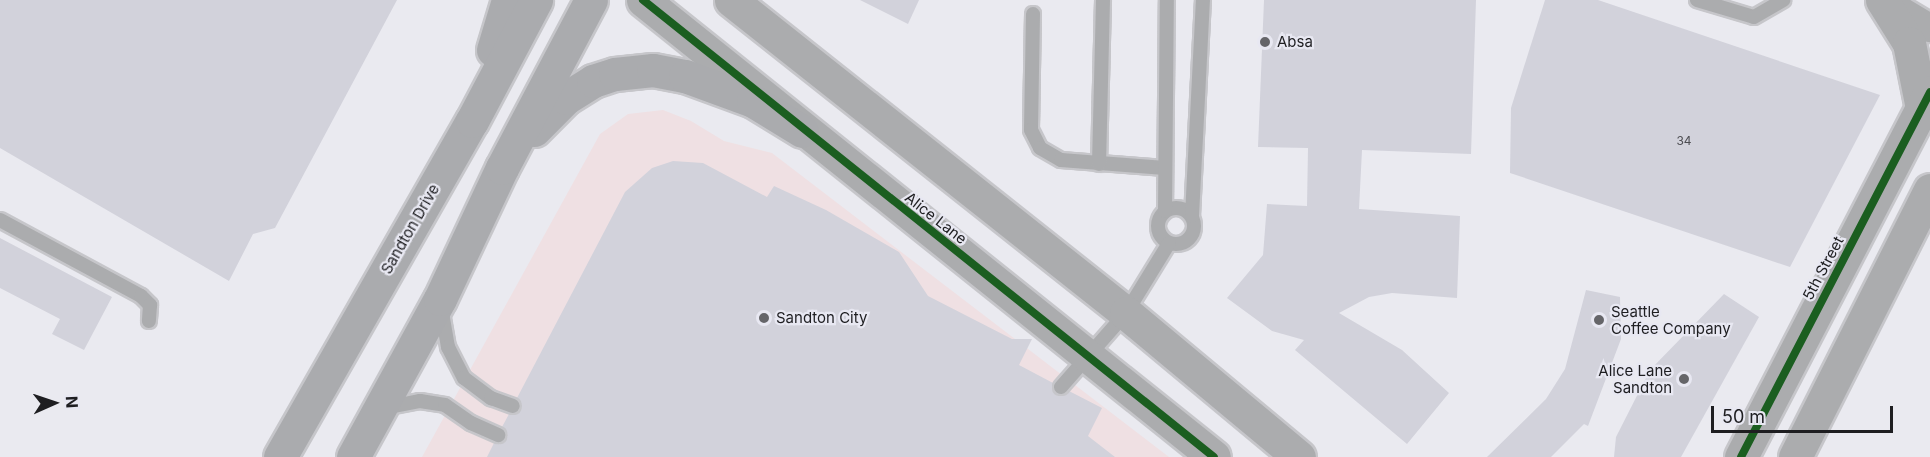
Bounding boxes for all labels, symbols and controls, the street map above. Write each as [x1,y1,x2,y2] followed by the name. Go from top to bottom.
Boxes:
[1277,33,1313,51] place label: Absa
[1258,35,1272,49] marker: Absa
[1676,134,1692,148] house number: 34
[377,181,443,277] street label: Sandton Drive
[901,188,971,248] street label: Alice Lane
[1799,233,1847,303] street label: 5th Street
[1611,302,1731,337] place label: Seattle Coffee Company
[776,309,867,327] place label: Sandton City
[757,311,771,325] marker: Sandton City
[1592,313,1606,327] marker: Seattle Coffee Company
[1598,361,1672,396] place label: Alice Lane Sandton
[1677,372,1691,386] marker: Alice Lane Sandton
[24,373,84,433] north arrow
[1714,394,1896,432] scale bar
[62,395,82,409] text: N
[1722,406,1765,427] text: 50 m

